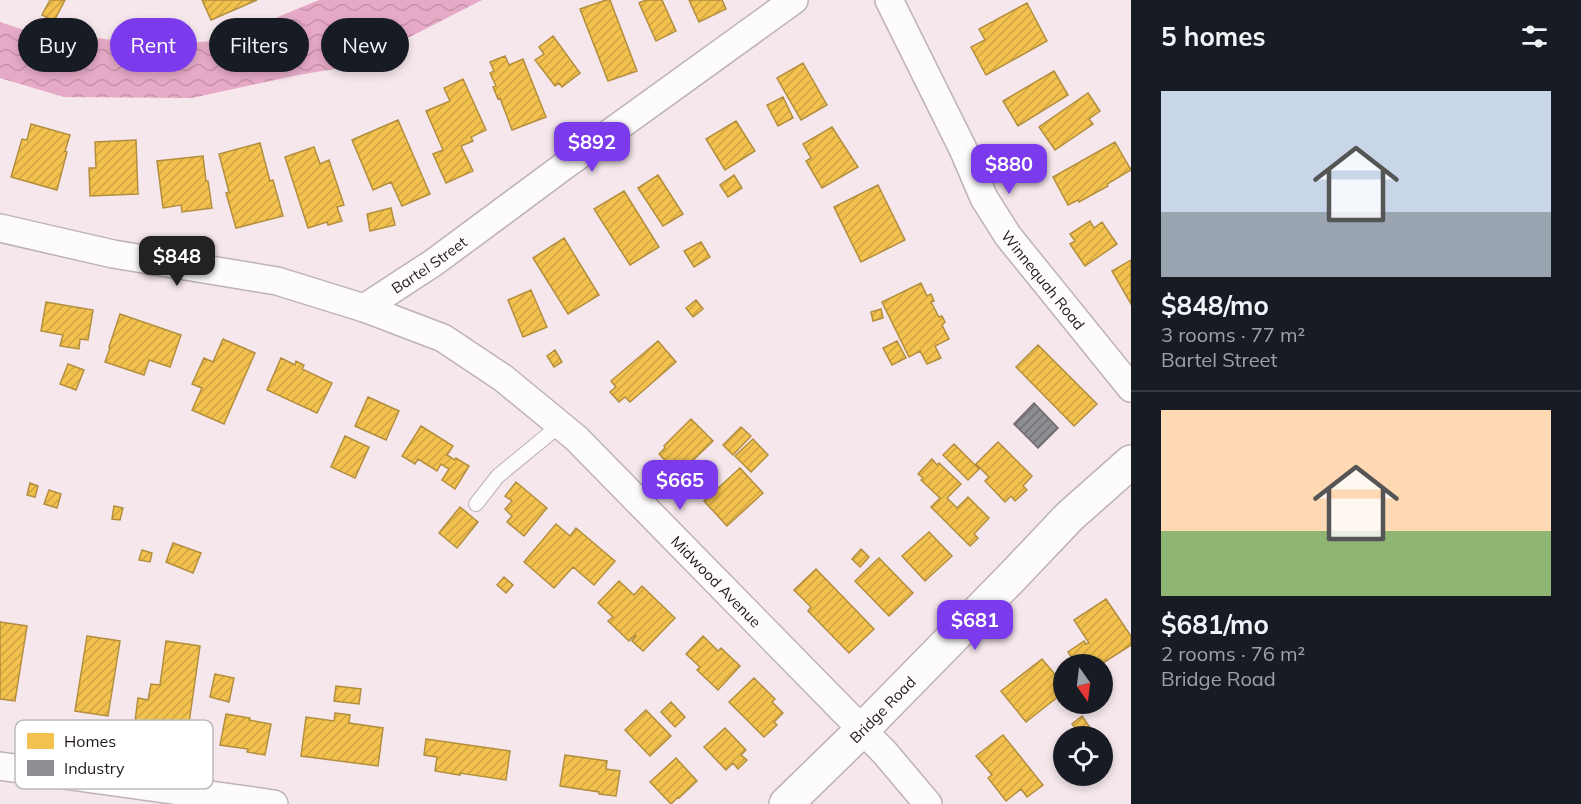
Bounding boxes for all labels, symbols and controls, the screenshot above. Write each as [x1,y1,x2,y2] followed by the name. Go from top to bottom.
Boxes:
[18,18,98,72] chip: Buy
[110,18,197,72] chip: Rent
[209,18,309,72] chip: Filters
[321,18,409,72] chip: New
[1161,20,1265,53] text: 5 homes
[1518,20,1551,53] icon: filters
[556,122,628,173] pin: $892
[568,129,616,154] text: $892
[1302,130,1410,238] icon: home
[973,144,1045,195] pin: $880
[985,151,1033,176] text: $880
[998,226,1089,333] street label: Winnequah Road
[388,232,470,297] street label: Bartel Street
[141,236,213,287] pin: $848
[153,243,201,268] text: $848
[1161,289,1269,322] text: $848/mo
[1161,322,1305,347] text: 3 rooms · 77 m²
[1161,347,1277,372] text: Bartel Street
[1302,449,1410,557] icon: home
[644,460,716,511] pin: $665
[656,467,704,492] text: $665
[667,531,766,631] street label: Midwood Avenue
[939,600,1011,651] pin: $681
[951,607,999,632] text: $681
[1161,608,1269,641] text: $681/mo
[1161,641,1305,666] text: 2 rooms · 76 m²
[1053,654,1113,714] north arrow
[1053,654,1113,786] map controls
[1161,666,1276,691] text: Bridge Road
[845,672,919,747] street label: Bridge Road
[15,720,213,789] legend
[1053,726,1113,786] button: locate
[64,731,116,751] text: Homes
[64,758,125,778] text: Industry

